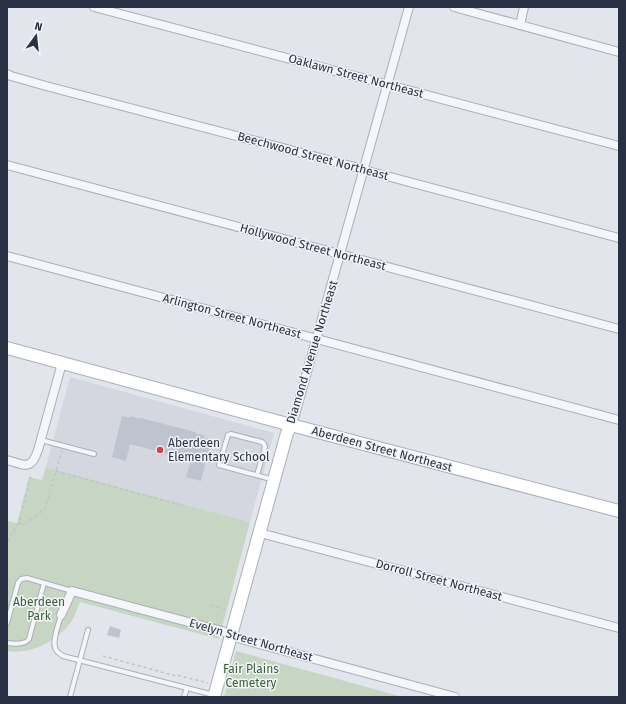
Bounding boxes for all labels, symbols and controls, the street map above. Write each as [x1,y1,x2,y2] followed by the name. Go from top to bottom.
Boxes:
[16,16,56,56] north arrow
[33,20,44,34] text: N
[287,51,426,101] street label: Oaklawn Street Northeast
[236,129,391,183] street label: Beechwood Street Northeast
[238,221,388,273] street label: Hollywood Street Northeast
[283,278,341,425] street label: Diamond Avenue Northeast
[161,291,303,341] street label: Arlington Street Northeast
[310,423,454,475] street label: Aberdeen Street Northeast
[168,436,270,464] place label: Aberdeen Elementary School
[155,445,165,455] marker: Aberdeen Elementary School
[374,556,505,604] street label: Dorroll Street Northeast
[13,595,65,623] park label: Aberdeen Park
[188,616,315,665] street label: Evelyn Street Northeast
[223,662,279,690] park label: Fair Plains Cemetery

